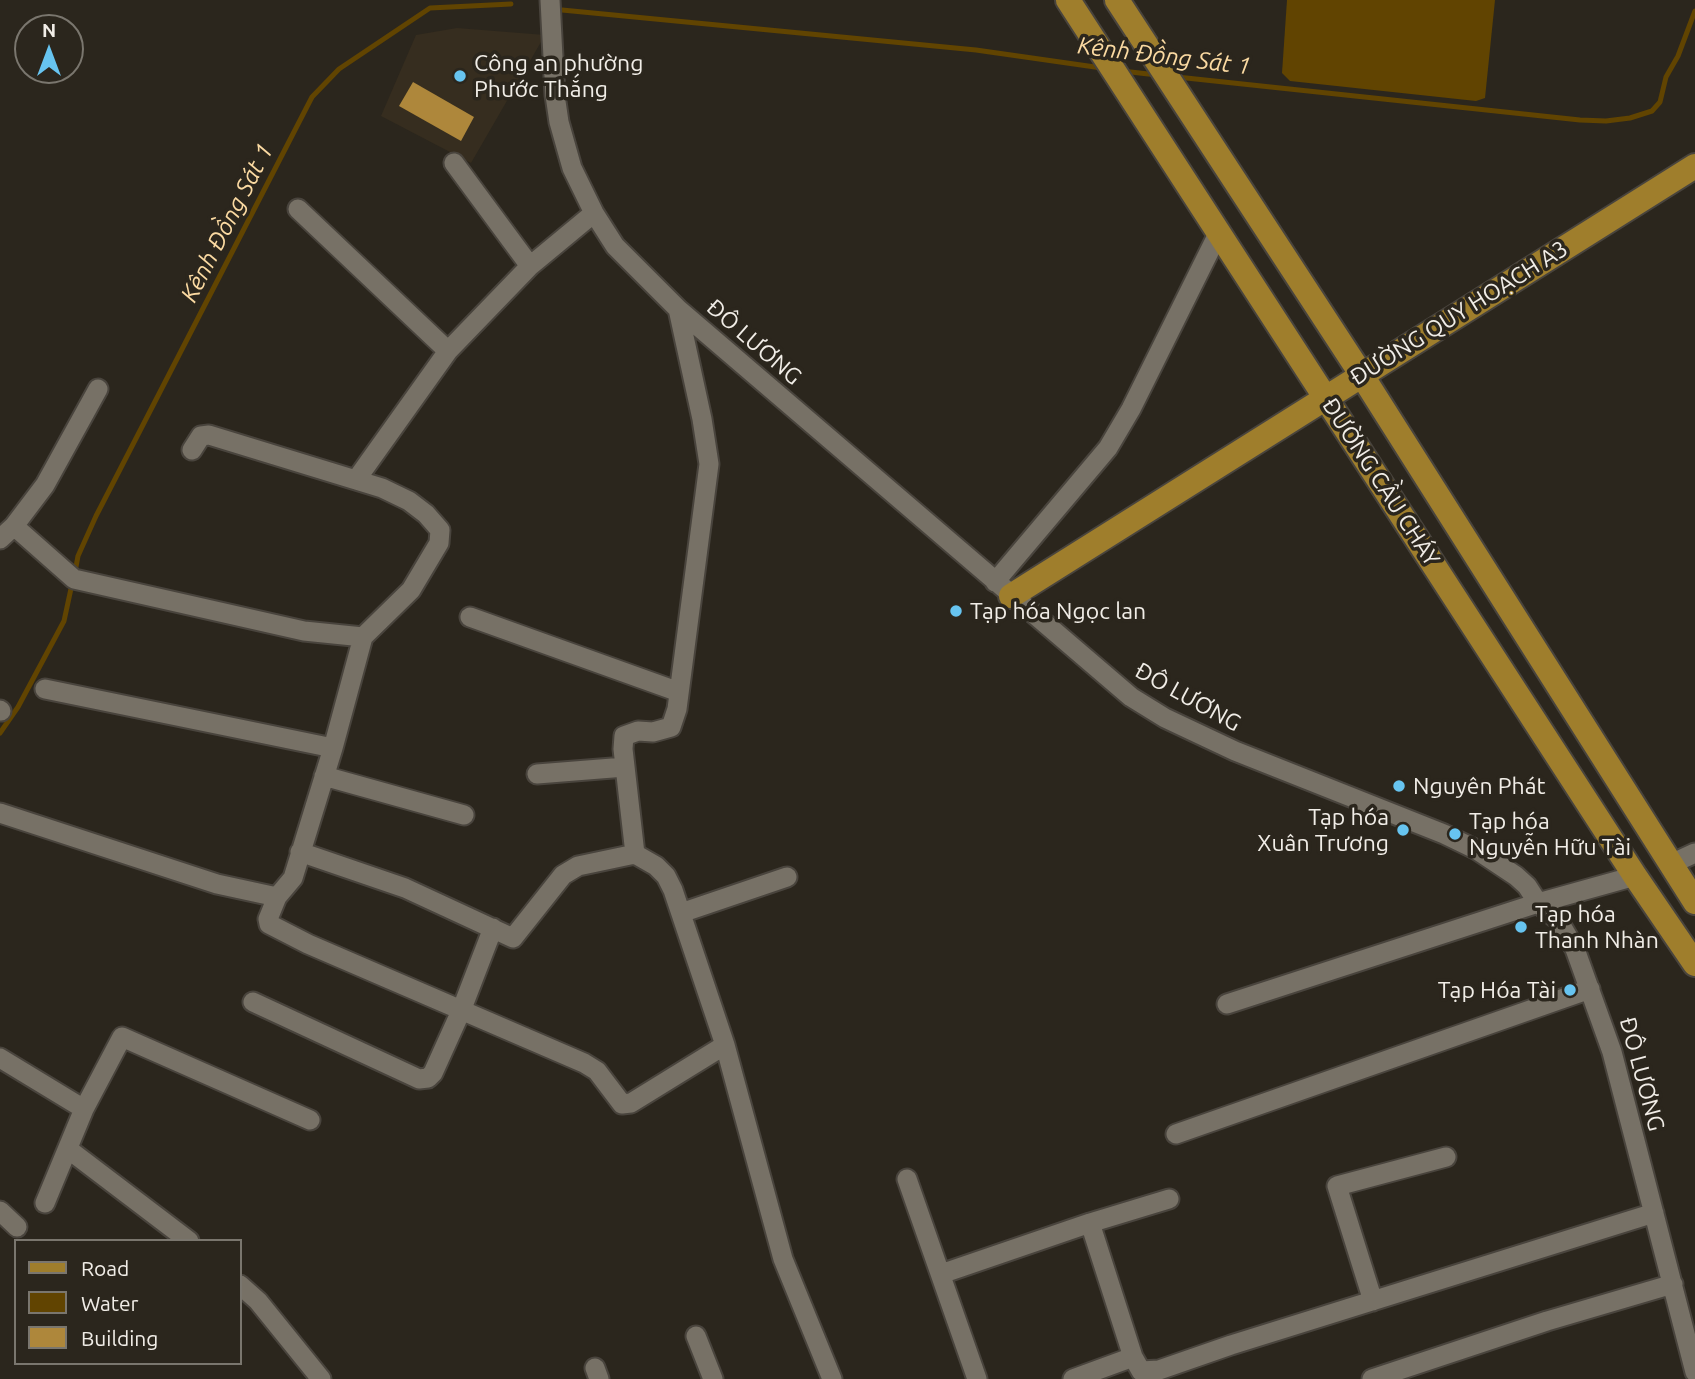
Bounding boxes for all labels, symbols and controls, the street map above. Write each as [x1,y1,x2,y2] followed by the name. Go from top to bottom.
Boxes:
[14,14,84,84] north arrow
[42,19,56,41] text: N
[1076,31,1252,81] water label: Kênh Đồng Sát 1
[474,49,643,103] place label: Công an phường Phước Thắng
[452,68,468,84] marker: Công an phường Phước Thắng
[175,139,279,307] water label: Kênh Đồng Sát 1
[1345,235,1573,391] street label: ĐƯỜNG QUY HOẠCH A3
[701,293,807,391] street label: ĐÔ LƯƠNG
[1316,393,1446,571] street label: ĐƯỜNG CẦU CHÁY
[970,597,1146,625] place label: Tạp hóa Ngọc lan
[948,603,964,619] marker: Tạp hóa Ngọc lan
[1130,657,1246,737] street label: ĐÔ LƯƠNG
[1413,772,1546,800] place label: Nguyên Phát
[1391,778,1407,794] marker: Nguyên Phát
[1257,803,1389,857] place label: Tạp hóa Xuân Trương
[1469,807,1631,861] place label: Tạp hóa Nguyễn Hữu Tài
[1395,822,1411,838] marker: Tạp hóa Xuân Trương
[1447,826,1463,842] marker: Tạp hóa Nguyễn Hữu Tài
[1535,900,1659,954] place label: Tạp hóa Thanh Nhàn
[1513,919,1529,935] marker: Tạp hóa Thanh Nhàn
[1438,976,1556,1004] place label: Tạp Hóa Tài
[1562,982,1578,998] marker: Tạp Hóa Tài
[1614,1014,1670,1134] street label: ĐÔ LƯƠNG
[14,1239,242,1365] legend
[81,1256,129,1280] text: Road
[81,1291,139,1315] text: Water
[81,1326,158,1350] text: Building

